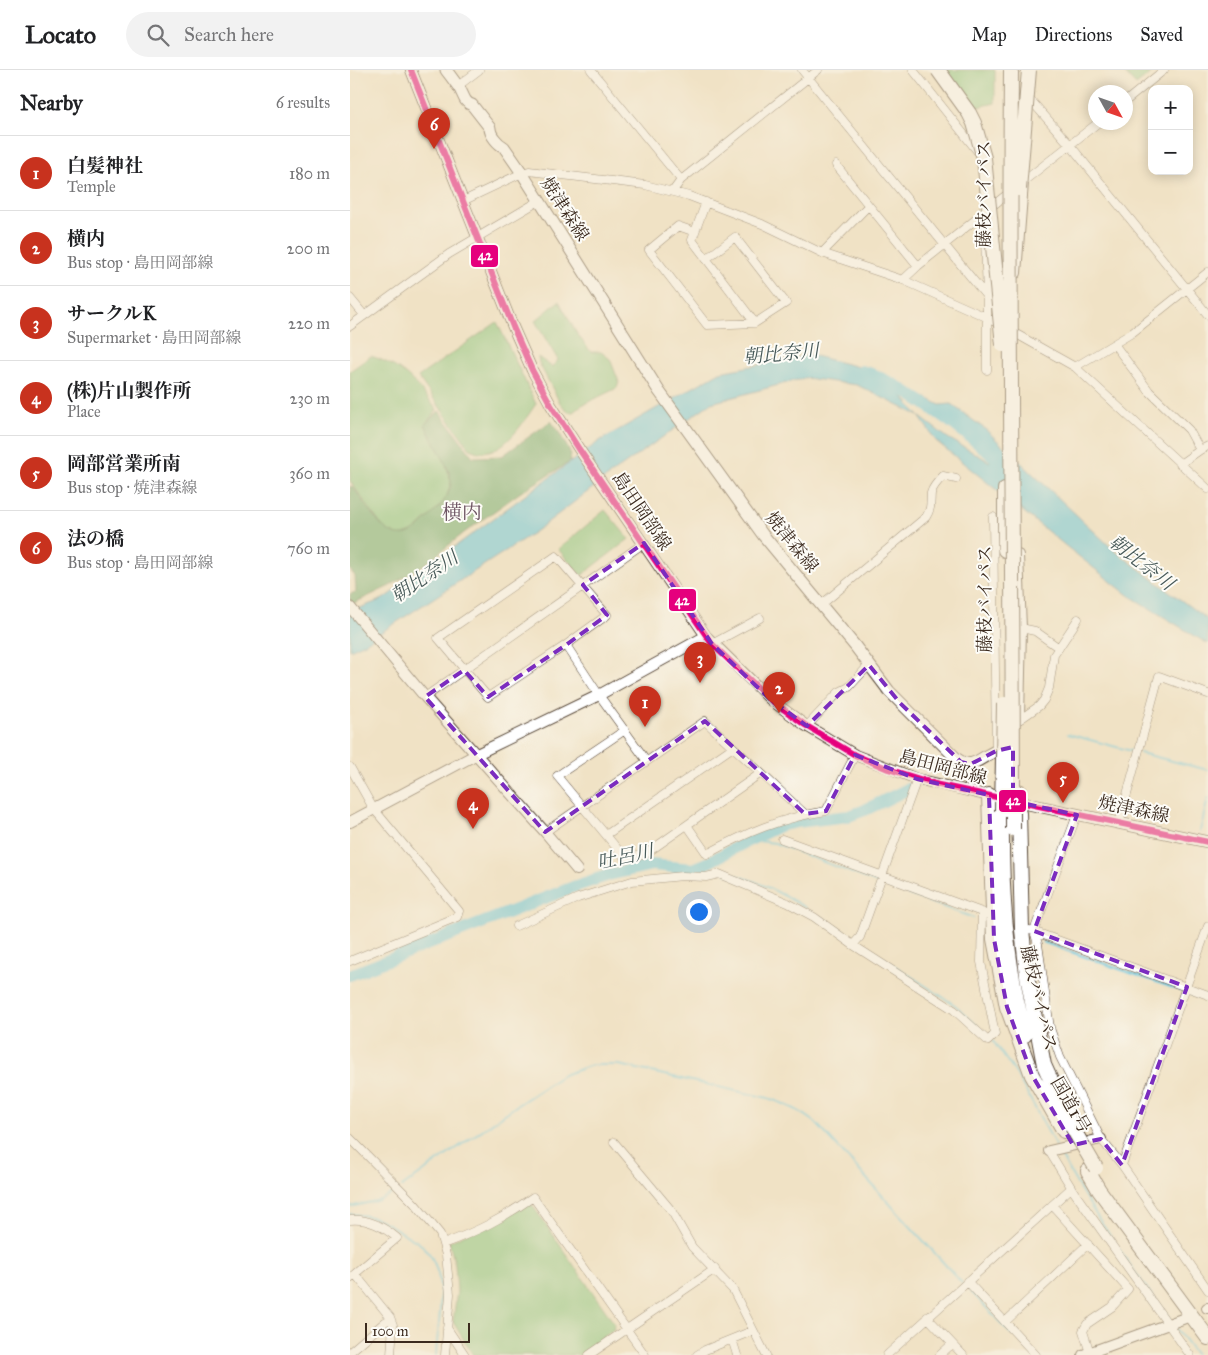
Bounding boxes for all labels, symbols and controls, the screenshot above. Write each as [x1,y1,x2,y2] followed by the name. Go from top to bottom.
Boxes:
[126,12,476,57] search box
[25,20,96,50] text: Locato
[144,21,172,49] icon: search
[184,23,274,46] text: Search here
[971,24,1007,46] text: Map
[1035,24,1112,46] text: Directions
[1140,24,1183,46] text: Saved
[1088,85,1133,130] north arrow
[1148,85,1193,175] map controls
[1148,85,1193,130] button: +
[20,90,83,116] text: Nearby
[276,93,330,112] text: 6 results
[418,108,450,149] pin: 6
[1148,130,1193,175] button: −
[973,140,995,248] street label: 藤枝バイパス
[67,154,143,177] text: 白髪神社
[33,164,39,183] text: 1
[289,164,330,183] text: 180 m
[536,173,594,245] street label: 焼津森線
[67,177,116,196] text: Temple
[67,227,105,250] text: 横内
[32,239,40,258] text: 2
[287,239,330,258] text: 200 m
[470,244,499,268] line badge: 42
[478,247,493,265] text: 42
[67,253,213,272] text: Bus stop · 島田岡部線
[67,302,156,325] text: サークルK
[33,314,39,333] text: 3
[288,314,330,333] text: 220 m
[67,328,242,347] text: Supermarket · 島田岡部線
[742,339,822,368] water label: 朝比奈川
[67,379,192,402] text: (株)片山製作所
[32,389,40,408] text: 4
[290,389,330,408] text: 230 m
[67,402,101,421] text: Place
[67,452,181,475] text: 岡部営業所南
[32,464,40,483] text: 5
[289,464,330,483] text: 360 m
[608,468,676,554] street label: 島田岡部線
[67,478,197,497] text: Bus stop · 焼津森線
[442,500,482,524] district label: 横内
[761,507,823,577] street label: 焼津森線
[67,527,124,550] text: 法の橋
[1105,530,1180,596] water label: 朝比奈川
[32,539,40,558] text: 6
[287,539,330,558] text: 760 m
[386,545,464,607] water label: 朝比奈川
[974,545,996,653] street label: 藤枝バイパス
[67,553,213,572] text: Bus stop · 島田岡部線
[668,588,697,612] line badge: 42
[675,592,690,610] text: 42
[684,642,716,683] pin: 3
[763,672,795,713] pin: 2
[629,686,661,727] pin: 1
[897,745,989,789] street label: 島田岡部線
[1047,762,1079,803] pin: 5
[457,788,489,829] pin: 4
[998,789,1027,813] line badge: 42
[1096,791,1172,827] street label: 焼津森線
[1006,792,1021,810] text: 42
[595,839,657,874] water label: 吐呂川
[686,899,712,925] your location
[1016,943,1062,1053] street label: 藤枝バイパス
[1046,1073,1096,1137] street label: 国道1号
[365,1320,470,1343] scale bar
[372,1323,409,1340] text: 100 m

